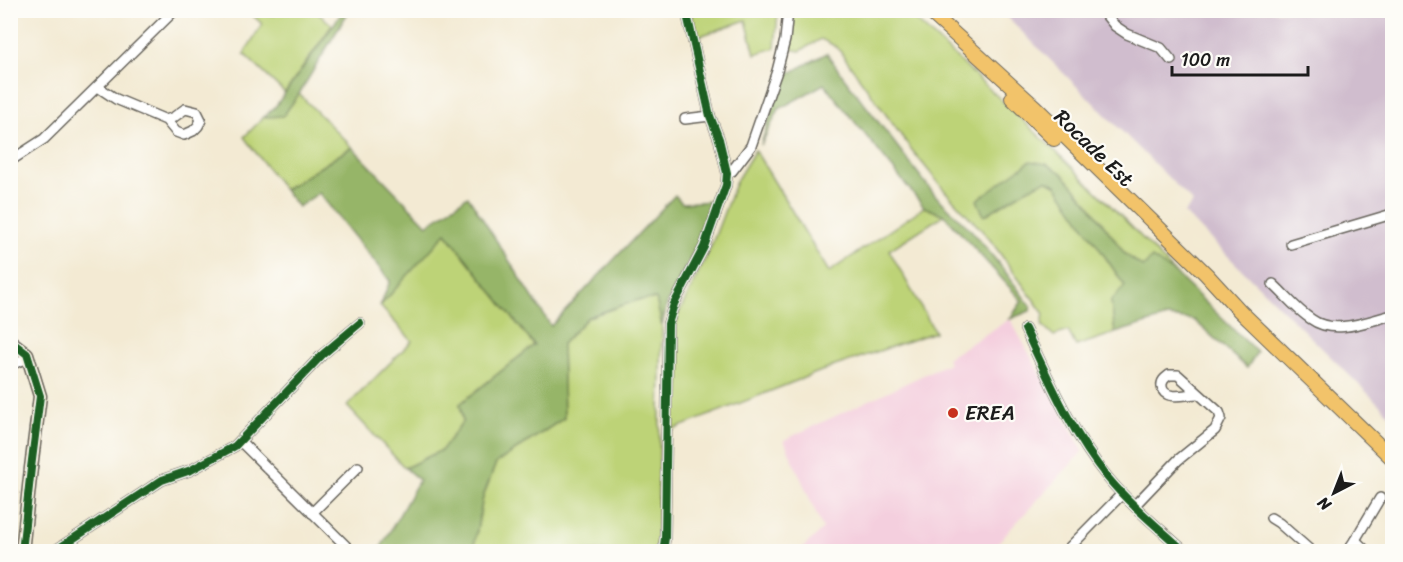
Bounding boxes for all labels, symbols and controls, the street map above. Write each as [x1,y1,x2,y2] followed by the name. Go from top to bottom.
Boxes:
[1172,39,1308,77] scale bar
[1181,44,1230,76] text: 100 m
[1045,99,1143,197] street label: Rocade Est
[965,394,1015,432] place label: EREA
[946,406,960,420] marker: EREA
[1304,463,1364,523] north arrow
[1310,489,1339,519] text: N

